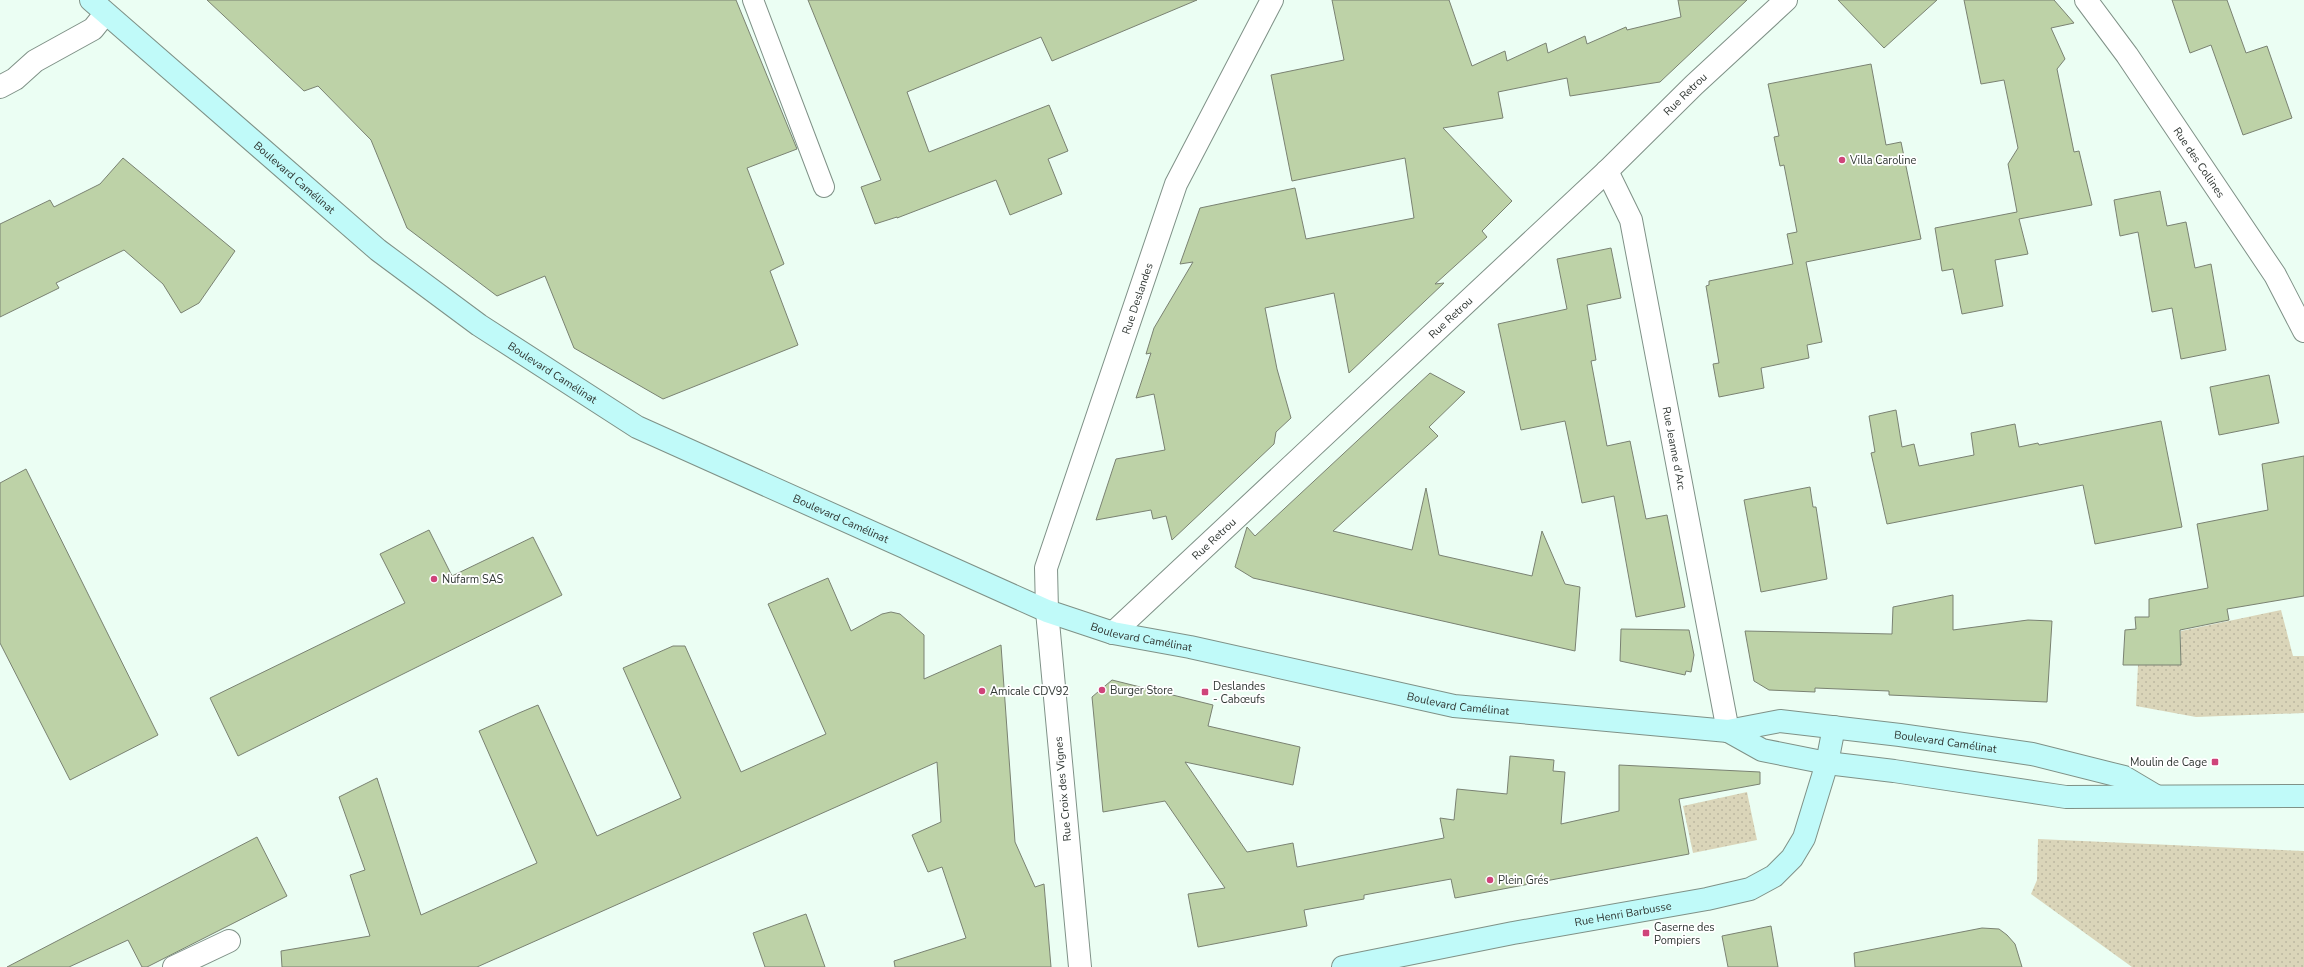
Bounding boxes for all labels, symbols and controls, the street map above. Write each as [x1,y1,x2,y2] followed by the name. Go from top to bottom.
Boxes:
[1660,69,1710,119] street label: Rue Retrou
[2170,124,2228,201] street label: Rue des Collines
[251,138,339,217] street label: Boulevard Camélinat
[1849,153,1916,168] place label: Villa Caroline
[1837,155,1847,165] marker: Villa Caroline
[1118,261,1156,336] street label: Rue Deslandes
[1425,293,1476,342] street label: Rue Retrou
[505,338,600,407] street label: Boulevard Camélinat
[1659,405,1690,491] street label: Rue Jeanne d'Arc
[791,491,891,547] street label: Boulevard Camélinat
[1188,514,1239,563] street label: Rue Retrou
[442,572,504,587] place label: Nufarm SAS
[429,574,439,584] marker: Nufarm SAS
[1089,619,1194,655] street label: Boulevard Camélinat
[1213,679,1265,707] place label: Deslandes - Cabœufs
[1110,683,1173,698] place label: Burger Store
[990,684,1069,699] place label: Amicale CDV92
[1097,685,1107,695] marker: Burger Store
[977,686,987,696] marker: Amicale CDV92
[1200,687,1210,697] marker: Deslandes - Cabœufs
[1406,688,1510,719] street label: Boulevard Camélinat
[1893,727,1998,756] street label: Boulevard Camélinat
[1051,736,1075,842] street label: Rue Croix des Vignes
[2130,755,2207,770] place label: Moulin de Cage
[2210,757,2220,767] marker: Moulin de Cage
[1498,873,1549,888] place label: Plein Grés
[1485,875,1495,885] marker: Plein Grés
[1573,898,1673,930] street label: Rue Henri Barbusse
[1654,920,1715,948] place label: Caserne des Pompiers
[1641,928,1651,938] marker: Caserne des Pompiers

